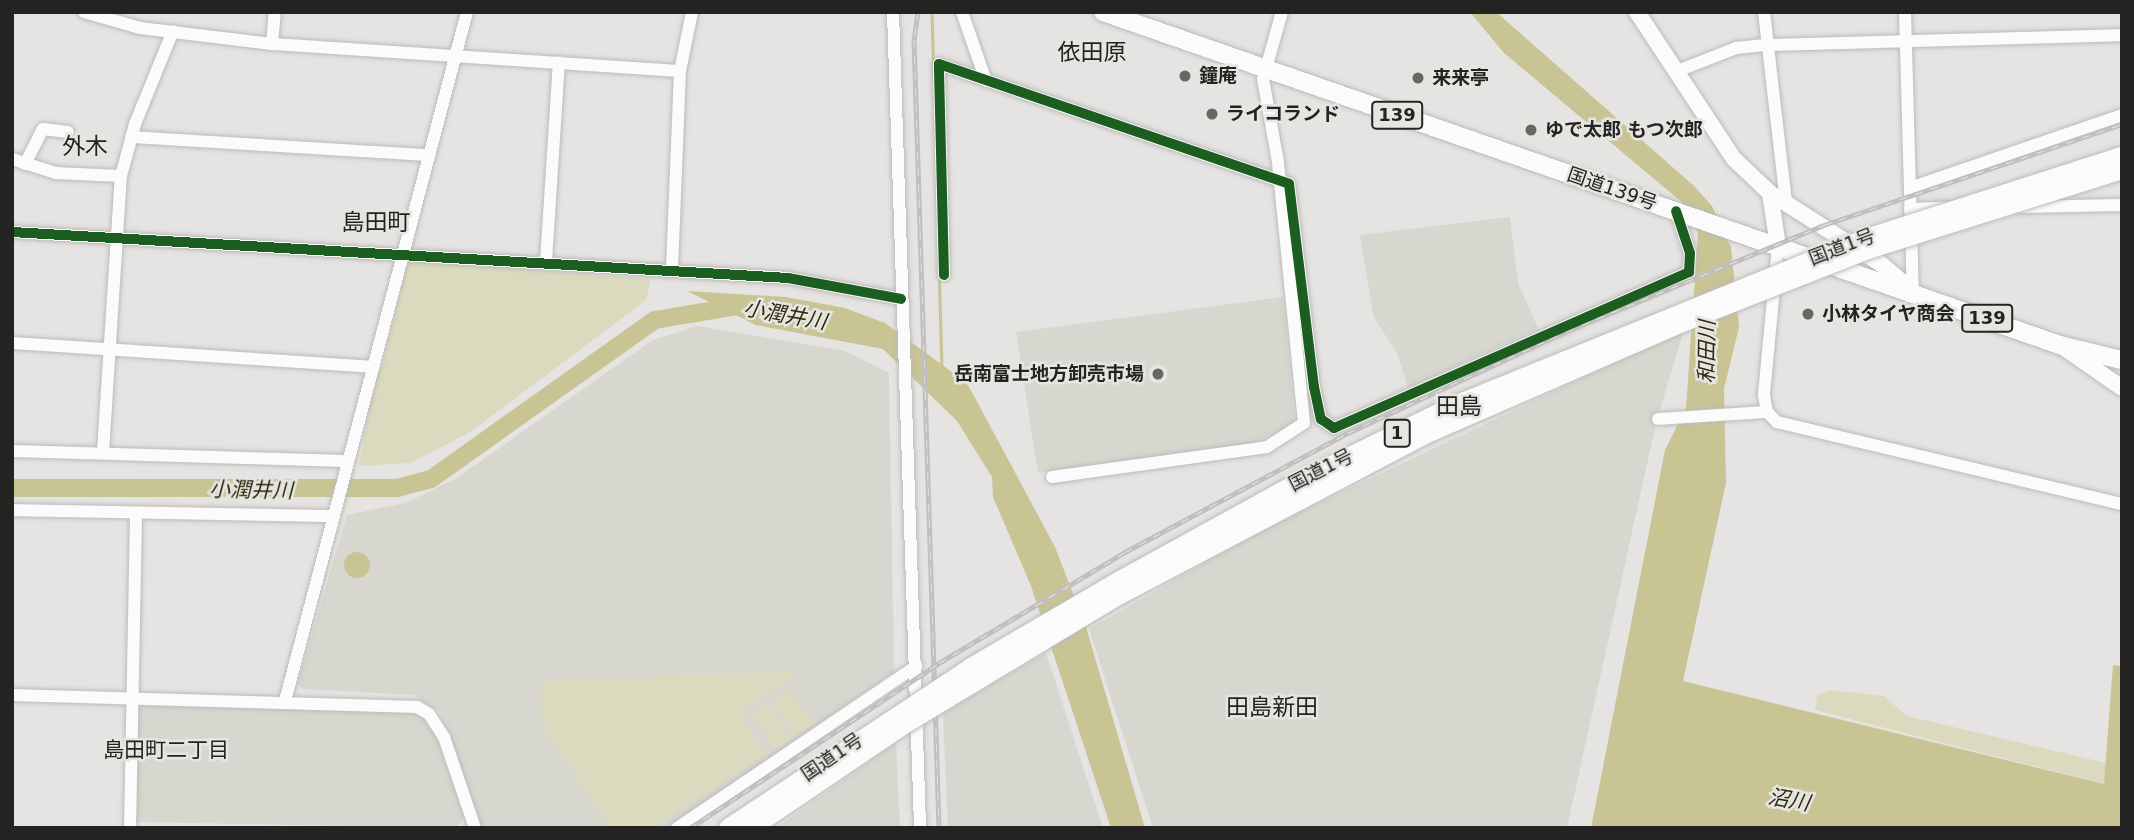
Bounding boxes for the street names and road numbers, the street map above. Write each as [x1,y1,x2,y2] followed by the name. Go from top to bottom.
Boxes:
[1371,100,1423,130] road number: 139
[1564,163,1660,215] street label: 国道139号
[1806,224,1878,270] street label: 国道1号
[1961,304,2013,332] road number: 139
[1383,418,1411,447] road number: 1
[1285,444,1357,496] street label: 国道1号
[797,728,867,786] street label: 国道1号

